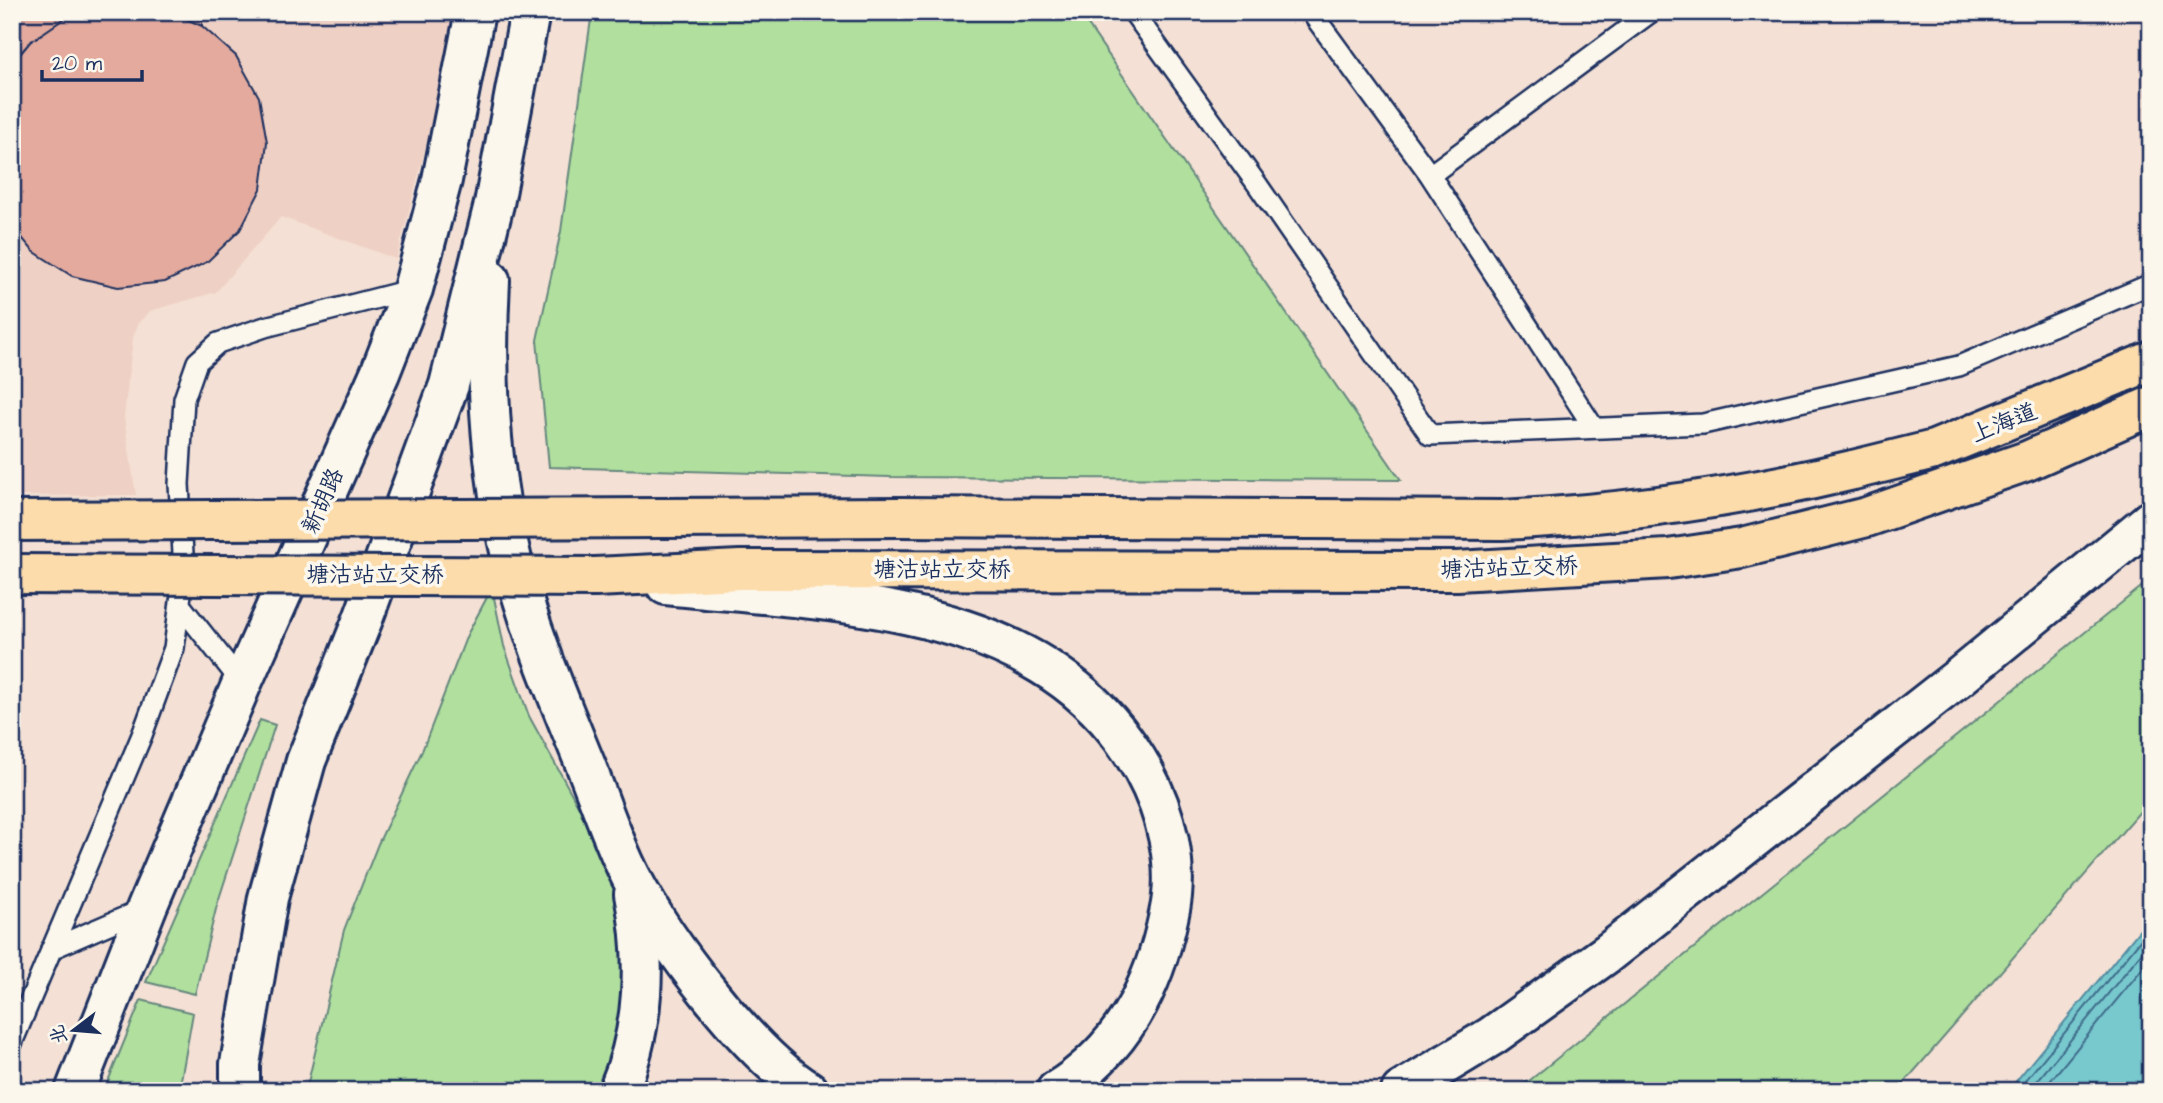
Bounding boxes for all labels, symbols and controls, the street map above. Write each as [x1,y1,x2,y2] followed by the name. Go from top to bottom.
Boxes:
[42,38,142,82] scale bar
[52,49,103,78] text: 20 m
[1966,395,2042,451] street label: 上海道
[294,463,352,539] street label: 新胡路
[1439,550,1579,586] street label: 塘沽站立交桥
[873,554,1011,586] street label: 塘沽站立交桥
[306,559,444,591] street label: 塘沽站立交桥
[38,995,108,1064] north arrow
[44,1021,75,1047] text: 北

